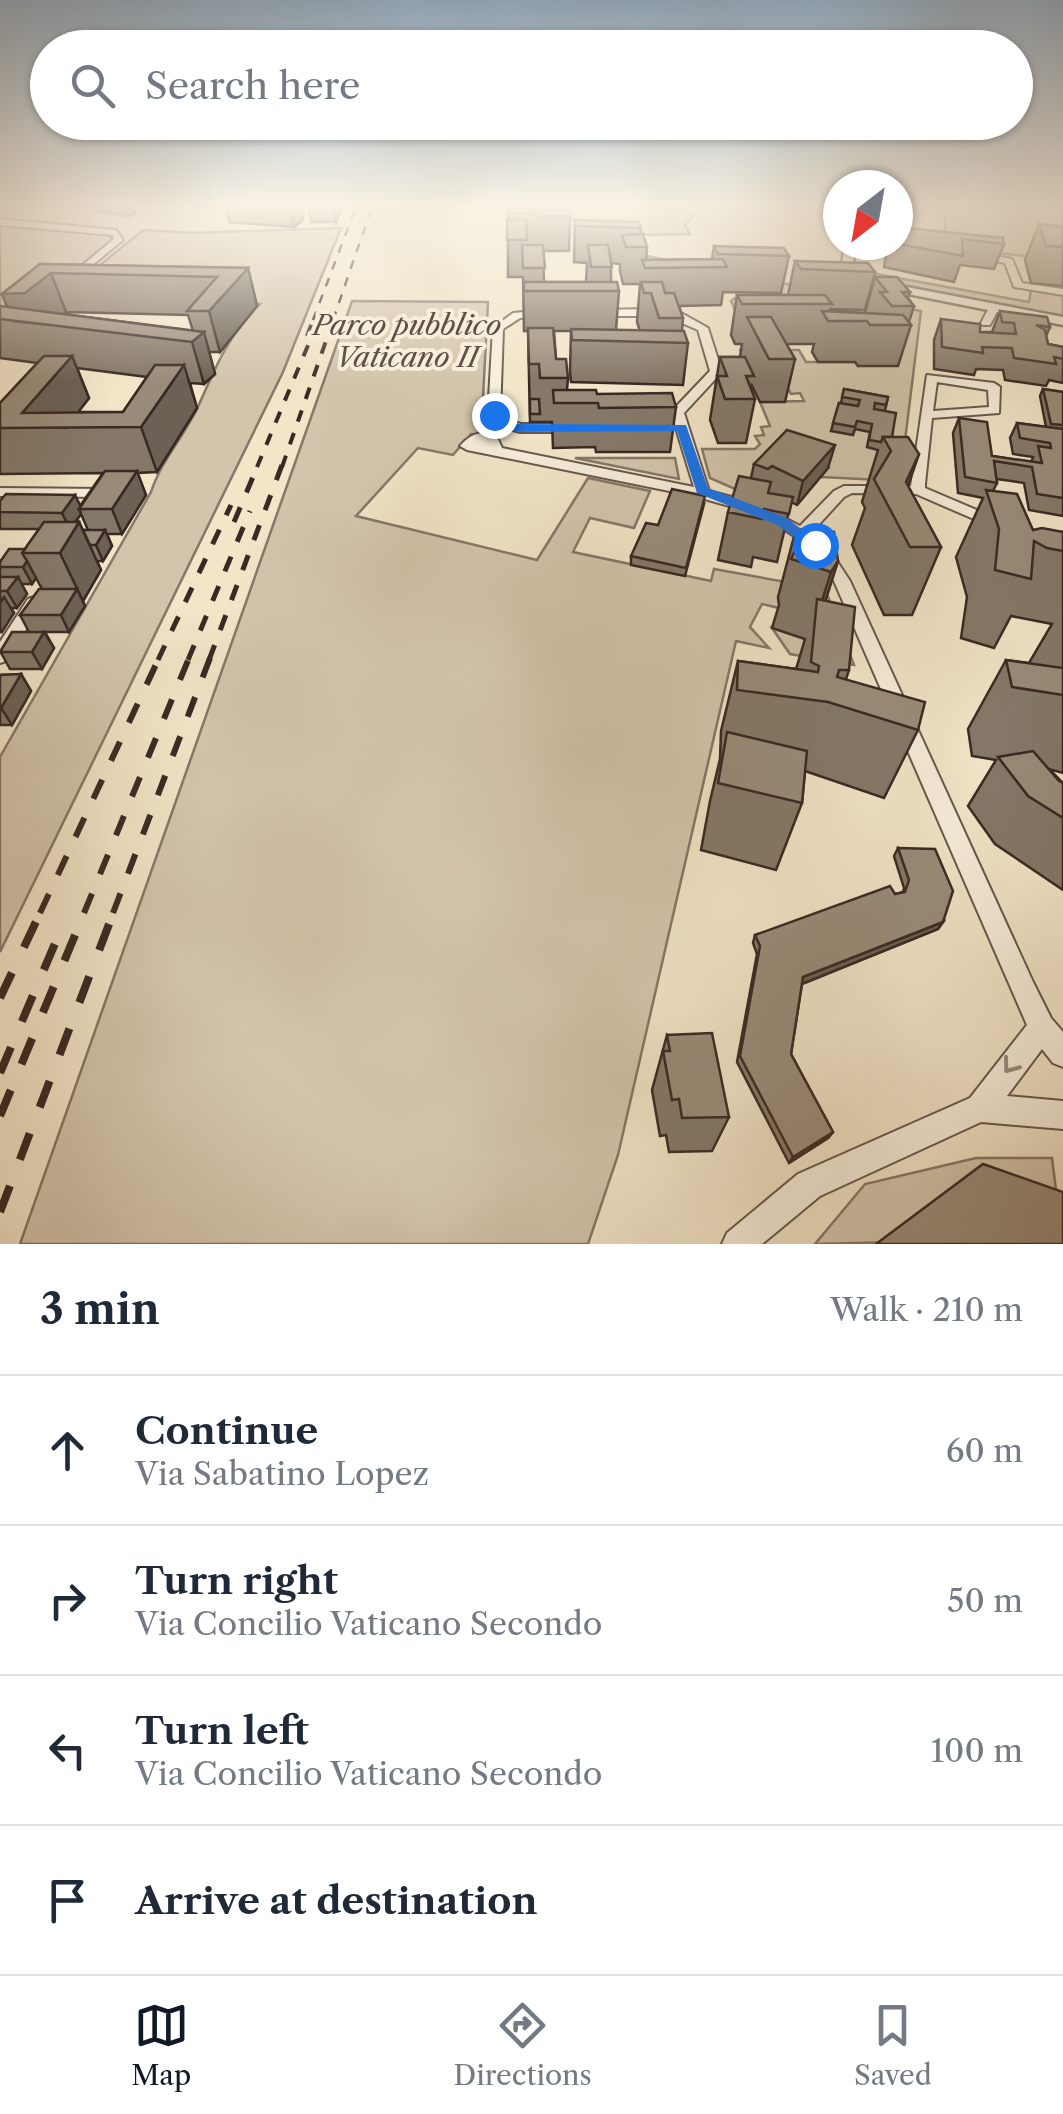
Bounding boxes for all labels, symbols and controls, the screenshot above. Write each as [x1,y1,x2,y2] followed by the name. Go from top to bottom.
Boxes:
[30,30,1033,140] search box
[65,58,120,113] icon: search
[145,62,360,109] text: Search here
[823,170,913,260] north arrow
[311,308,501,374] park label: Parco pubblico Vaticano II
[472,393,518,439] route end
[793,523,839,569] route start
[1004,1055,1021,1073] one-way arrow
[40,1283,160,1335] text: 3 min
[830,1290,1023,1329] text: Walk · 210 m
[135,1407,318,1454] text: Continue
[40,1423,95,1478] icon: ahead
[946,1431,1023,1470] text: 60 m
[135,1454,429,1493] text: Via Sabatino Lopez
[135,1557,338,1604] text: Turn right
[40,1573,95,1628] icon: right
[947,1581,1023,1620] text: 50 m
[135,1604,602,1643] text: Via Concilio Vaticano Secondo
[135,1707,309,1754] text: Turn left
[40,1723,95,1778] icon: left
[931,1731,1023,1770] text: 100 m
[135,1754,602,1793] text: Via Concilio Vaticano Secondo
[40,1873,95,1928] icon: arrive
[135,1877,538,1924] text: Arrive at destination
[131,1998,191,2092] tab: Map
[453,1998,592,2092] tab: Directions
[854,1998,932,2092] tab: Saved

